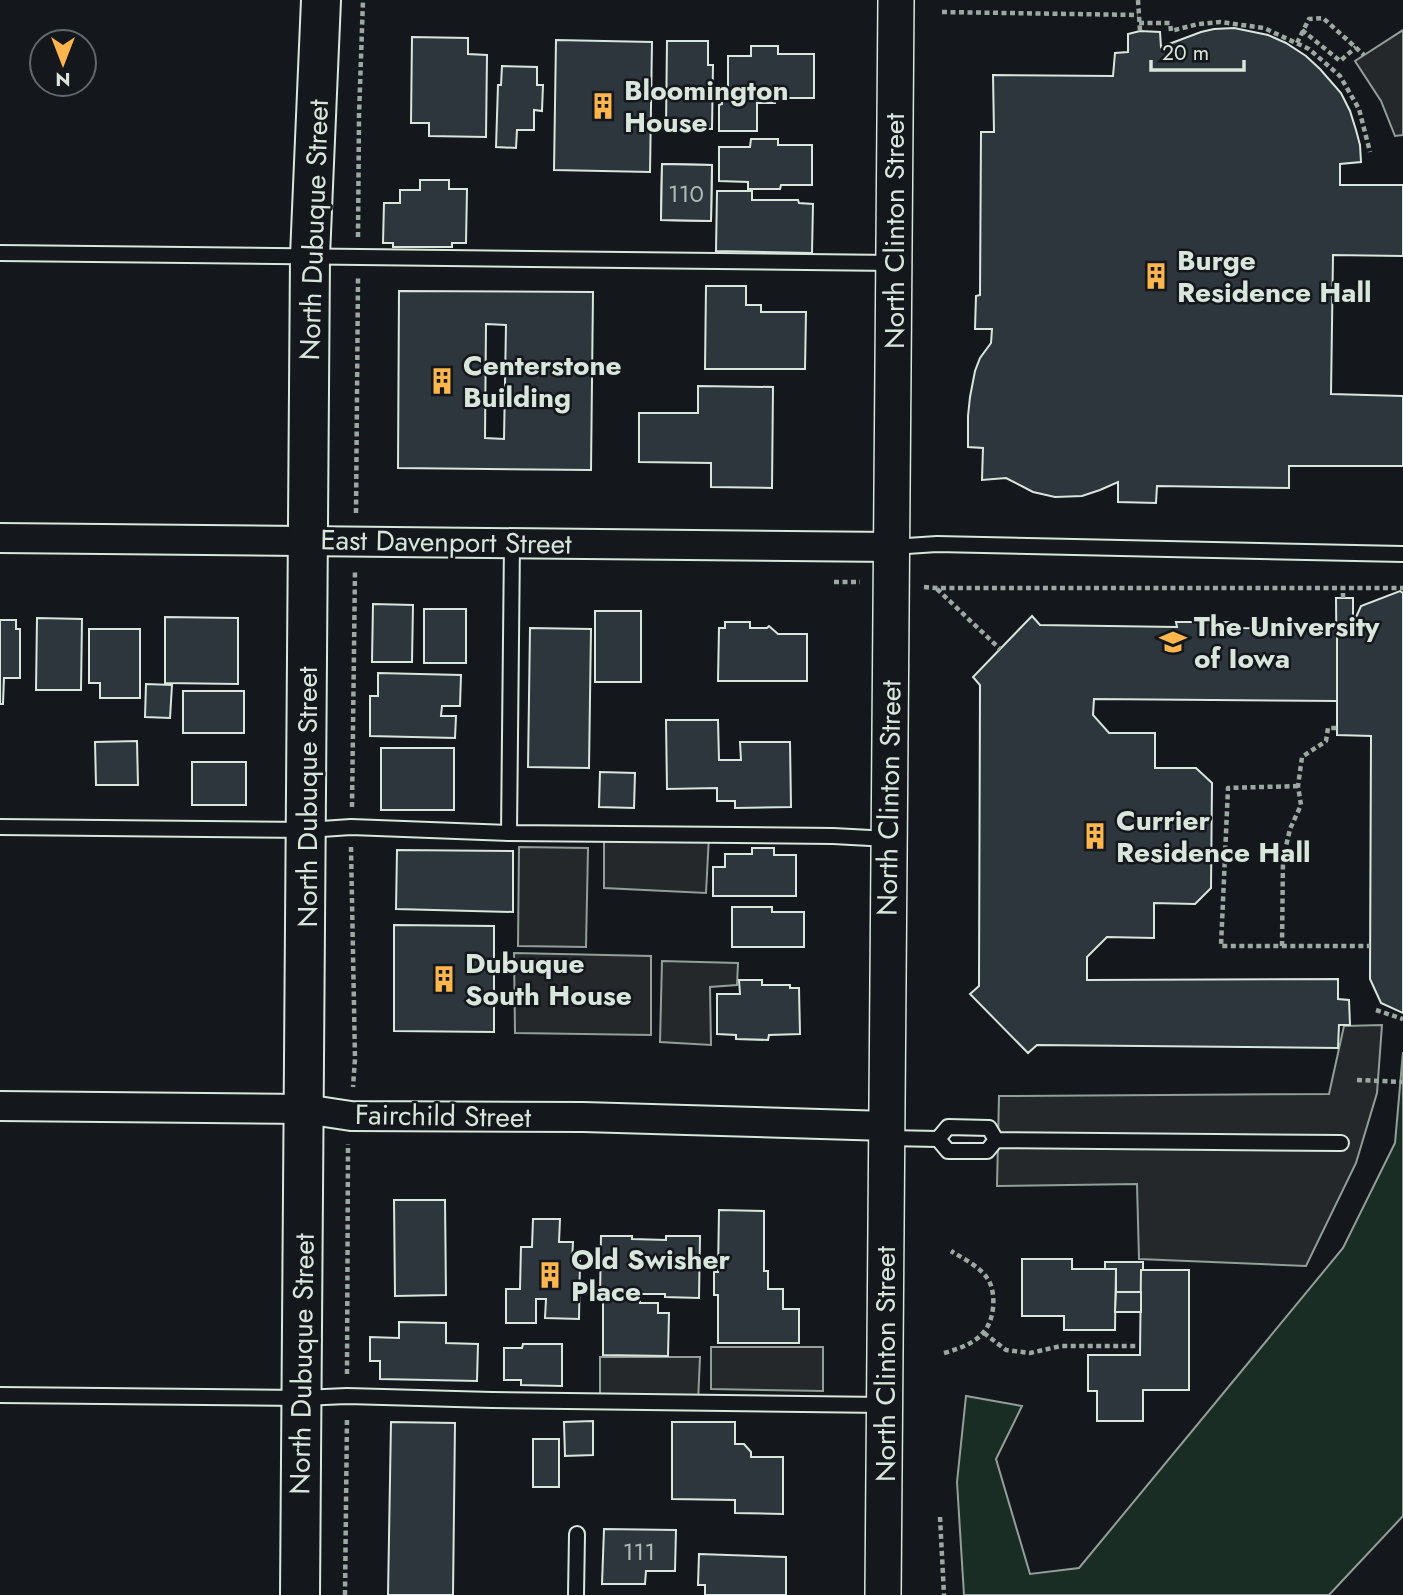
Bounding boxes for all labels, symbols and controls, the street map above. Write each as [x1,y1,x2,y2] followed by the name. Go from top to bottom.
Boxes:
[28,28,98,98] north arrow
[1151,28,1244,72] scale bar
[1162,38,1209,68] text: 20 m
[55,66,71,93] text: N
[624,70,789,143] place label: Bloomington House
[588,91,618,121] building icon: Bloomington House
[289,99,339,361] street label: North Dubuque Street
[874,113,915,349] street label: North Clinton Street
[668,176,704,211] house number: 110
[1177,240,1372,313] place label: Burge Residence Hall
[1141,261,1171,291] building icon: Burge Residence Hall
[463,345,622,418] place label: Centerstone Building
[427,366,457,396] building icon: Centerstone Building
[320,519,572,565] street label: East Davenport Street
[1194,606,1380,679] place label: The University of Iowa
[1158,627,1188,657] school or university icon: The University of Iowa
[287,666,328,928] street label: North Dubuque Street
[866,679,912,916] street label: North Clinton Street
[1116,800,1311,873] place label: Currier Residence Hall
[1080,821,1110,851] building icon: Currier Residence Hall
[465,943,632,1016] place label: Dubuque South House
[429,964,459,994] building icon: Dubuque South House
[355,1094,532,1138] street label: Fairchild Street
[279,1233,325,1495] street label: North Dubuque Street
[571,1239,731,1312] place label: Old Swisher Place
[865,1246,906,1482] street label: North Clinton Street
[535,1260,565,1290] building icon: Old Swisher Place
[623,1534,655,1569] house number: 111

